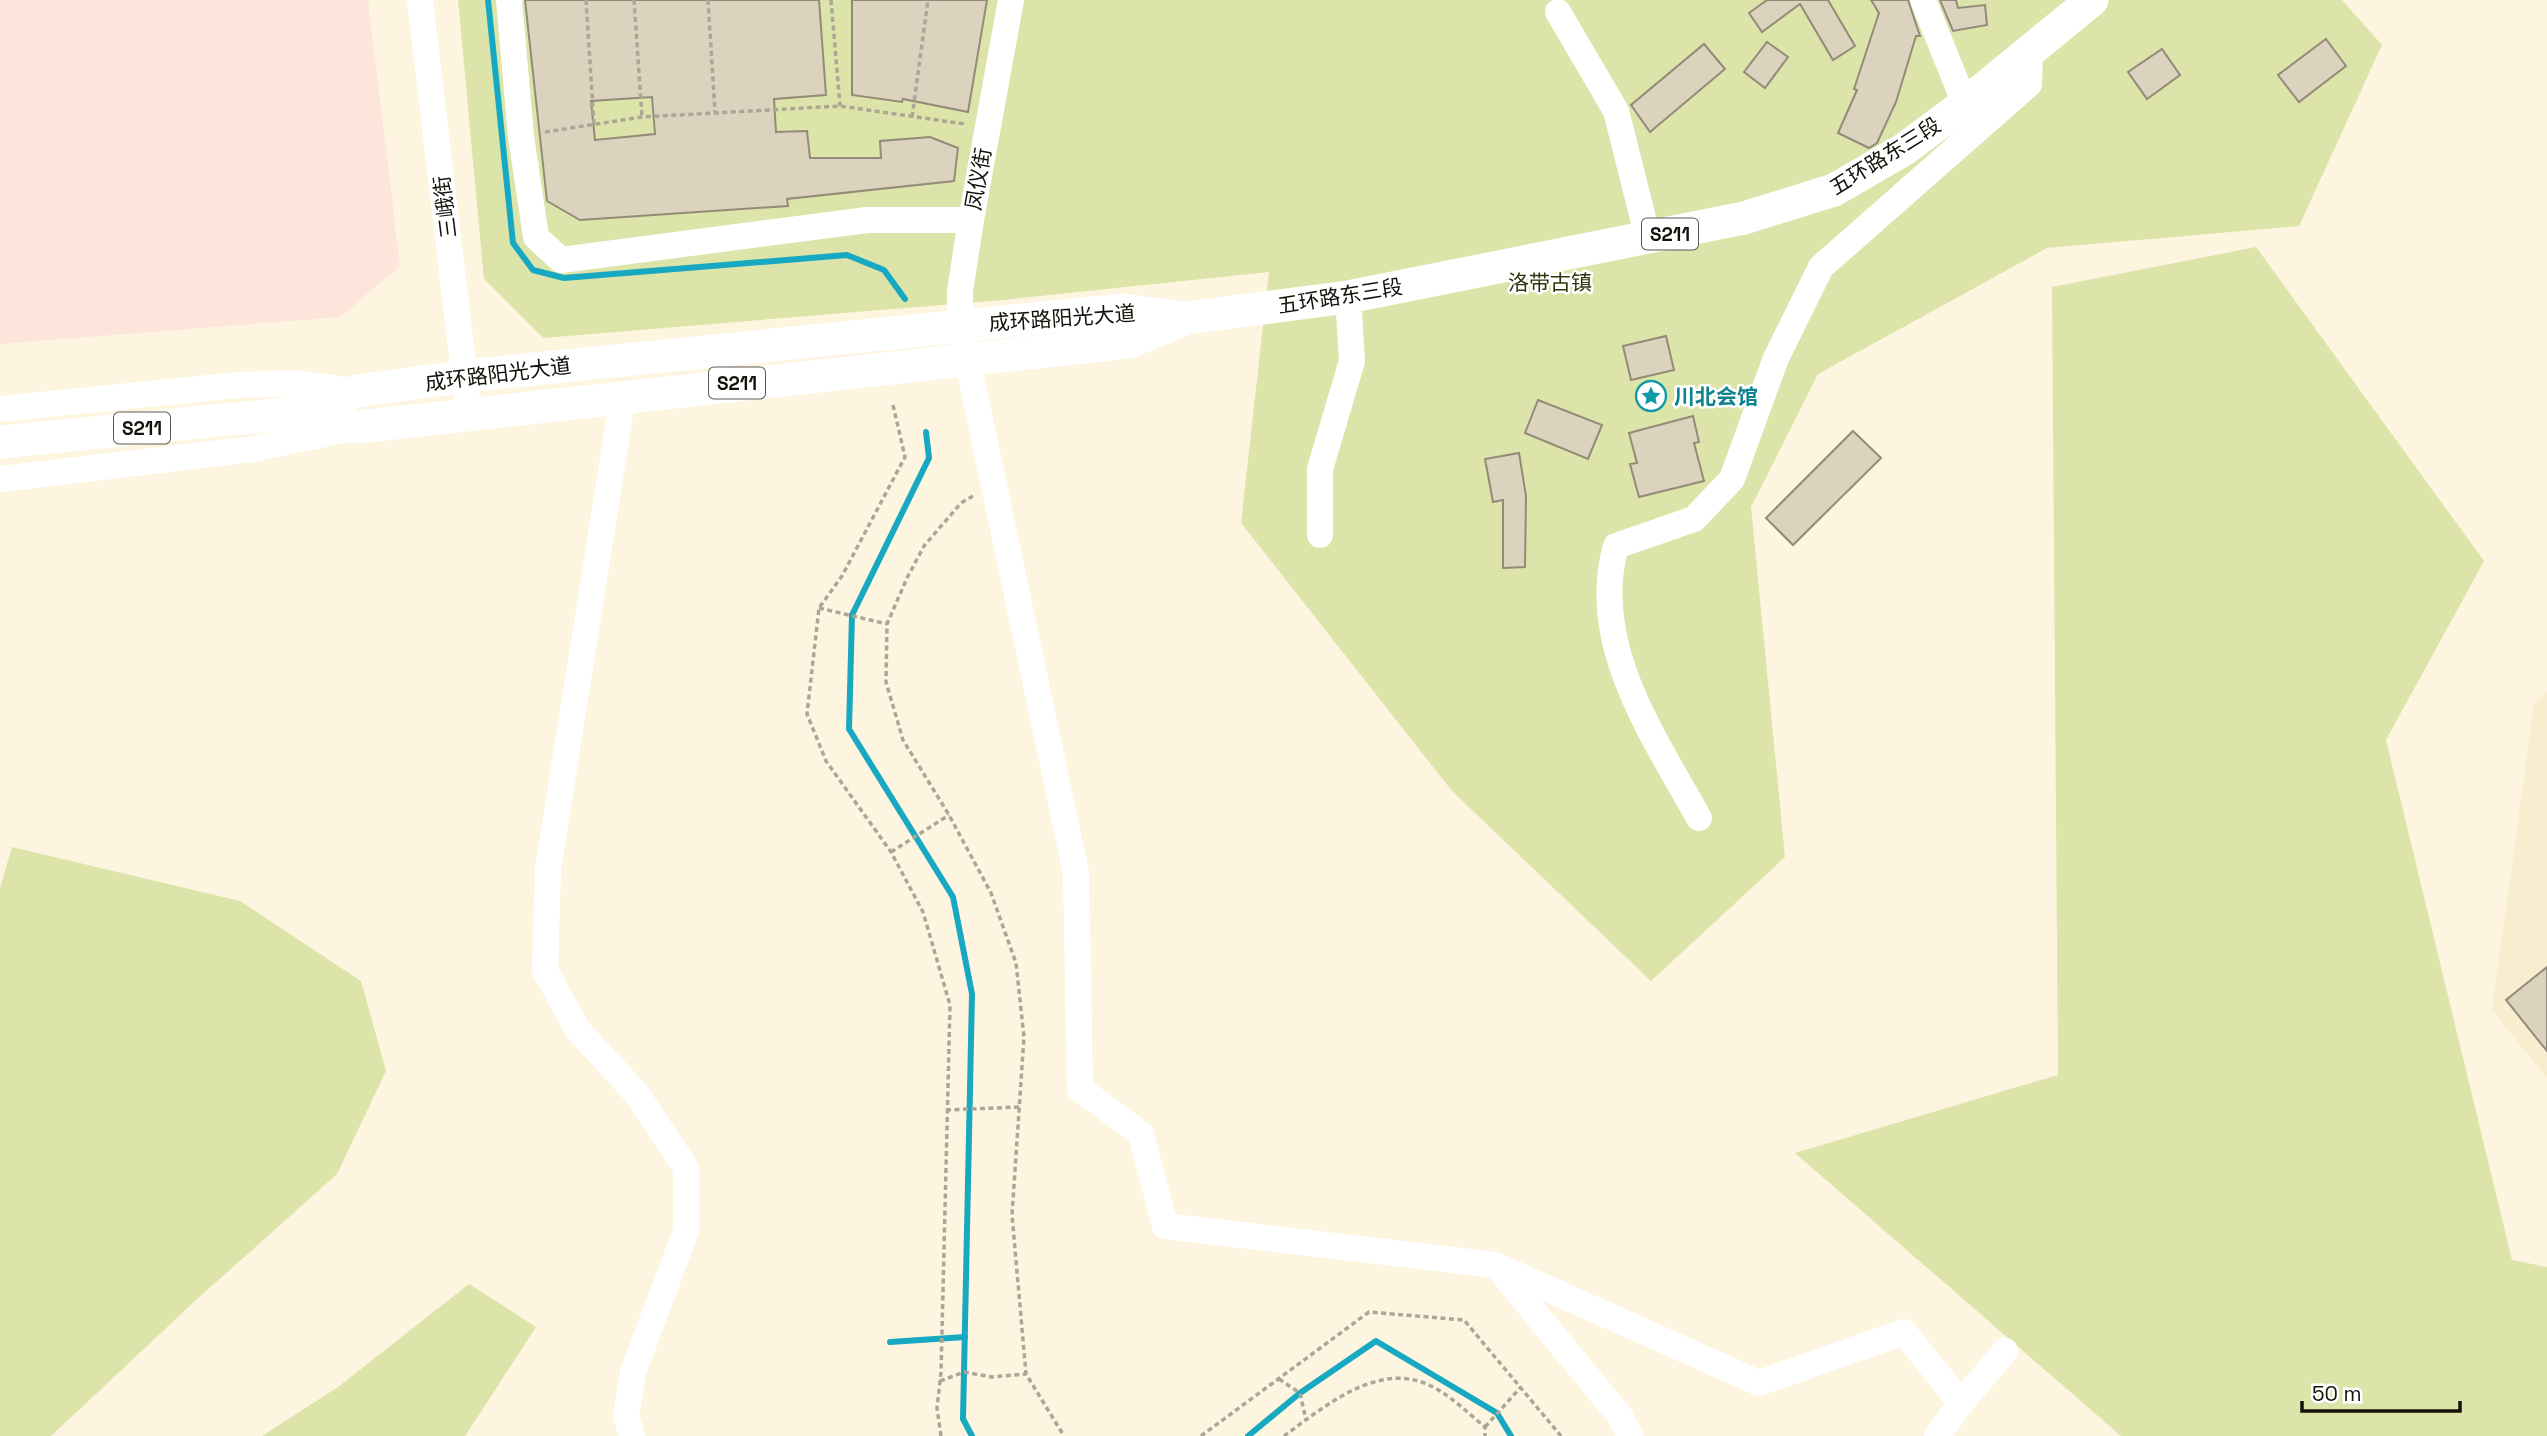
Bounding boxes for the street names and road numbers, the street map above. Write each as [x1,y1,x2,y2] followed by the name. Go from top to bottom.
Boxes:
[1824,111,1946,201] street label: 五环路东三段
[959,146,997,212] street label: 凤仪街
[428,174,462,240] street label: 三峨街
[1642,218,1698,250] road number: S211
[1276,273,1404,319] street label: 五环路东三段
[988,299,1136,337] street label: 成环路阳光大道
[423,352,573,396] street label: 成环路阳光大道
[709,368,765,398] road number: S211
[114,412,170,444] road number: S211

